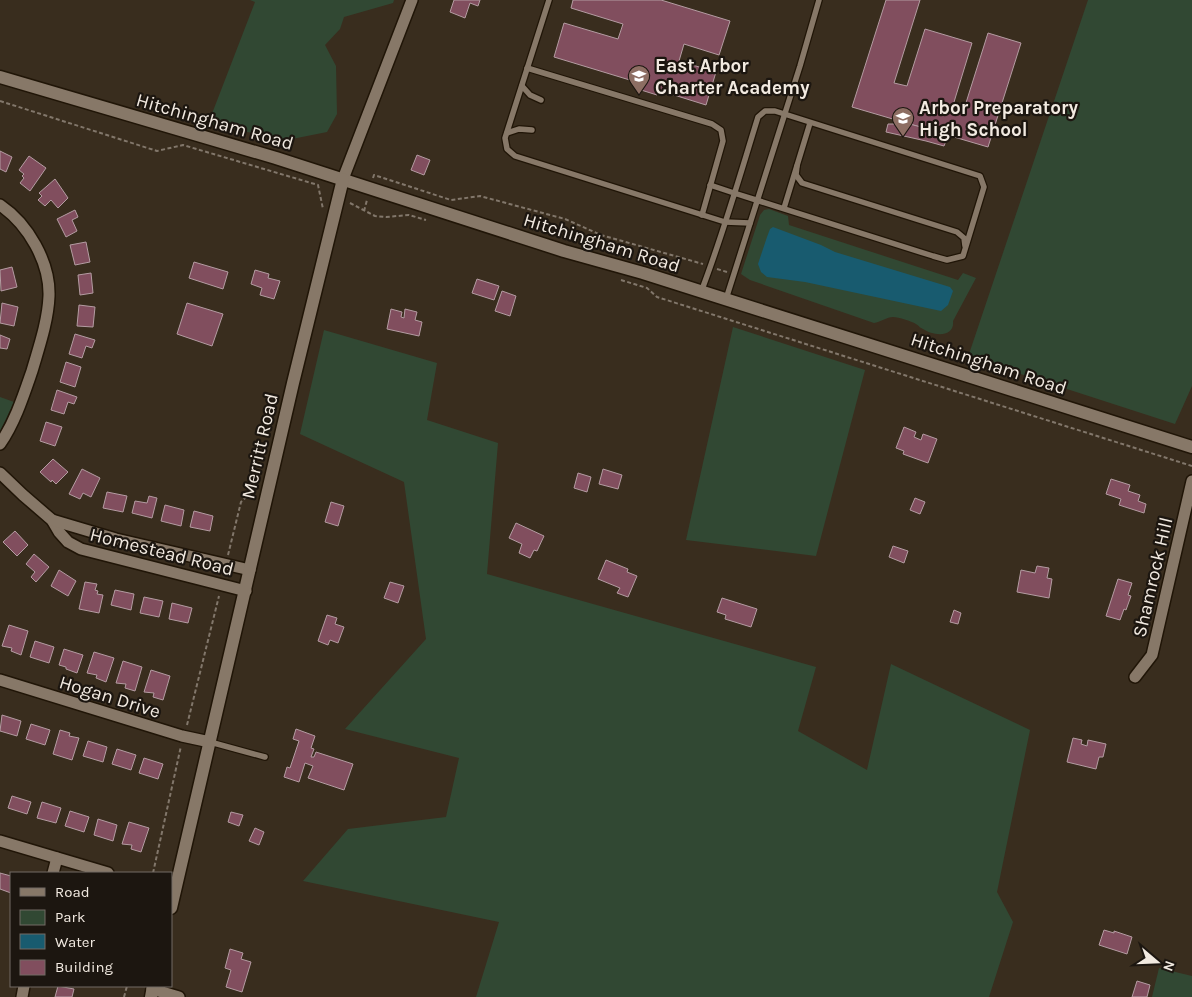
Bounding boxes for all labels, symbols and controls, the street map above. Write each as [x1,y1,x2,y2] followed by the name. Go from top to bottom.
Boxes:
[655,55,810,99] place label: East Arbor Charter Academy
[627,64,651,95] school or university icon: East Arbor Charter Academy
[134,89,296,155] street label: Hitchingham Road
[919,97,1079,141] place label: Arbor Preparatory High School
[891,106,915,137] school or university icon: Arbor Preparatory High School
[521,209,683,277] street label: Hitchingham Road
[908,328,1069,400] street label: Hitchingham Road
[237,391,283,501] street label: Merritt Road
[1128,515,1177,639] street label: Shamrock Hill
[88,523,236,580] street label: Homestead Road
[56,671,163,723] street label: Hogan Drive
[10,872,172,987] legend
[55,883,90,901] text: Road
[55,908,85,926] text: Park
[55,933,96,951] text: Water
[1132,937,1182,987] north arrow
[55,958,113,976] text: Building
[1159,959,1178,974] text: N

